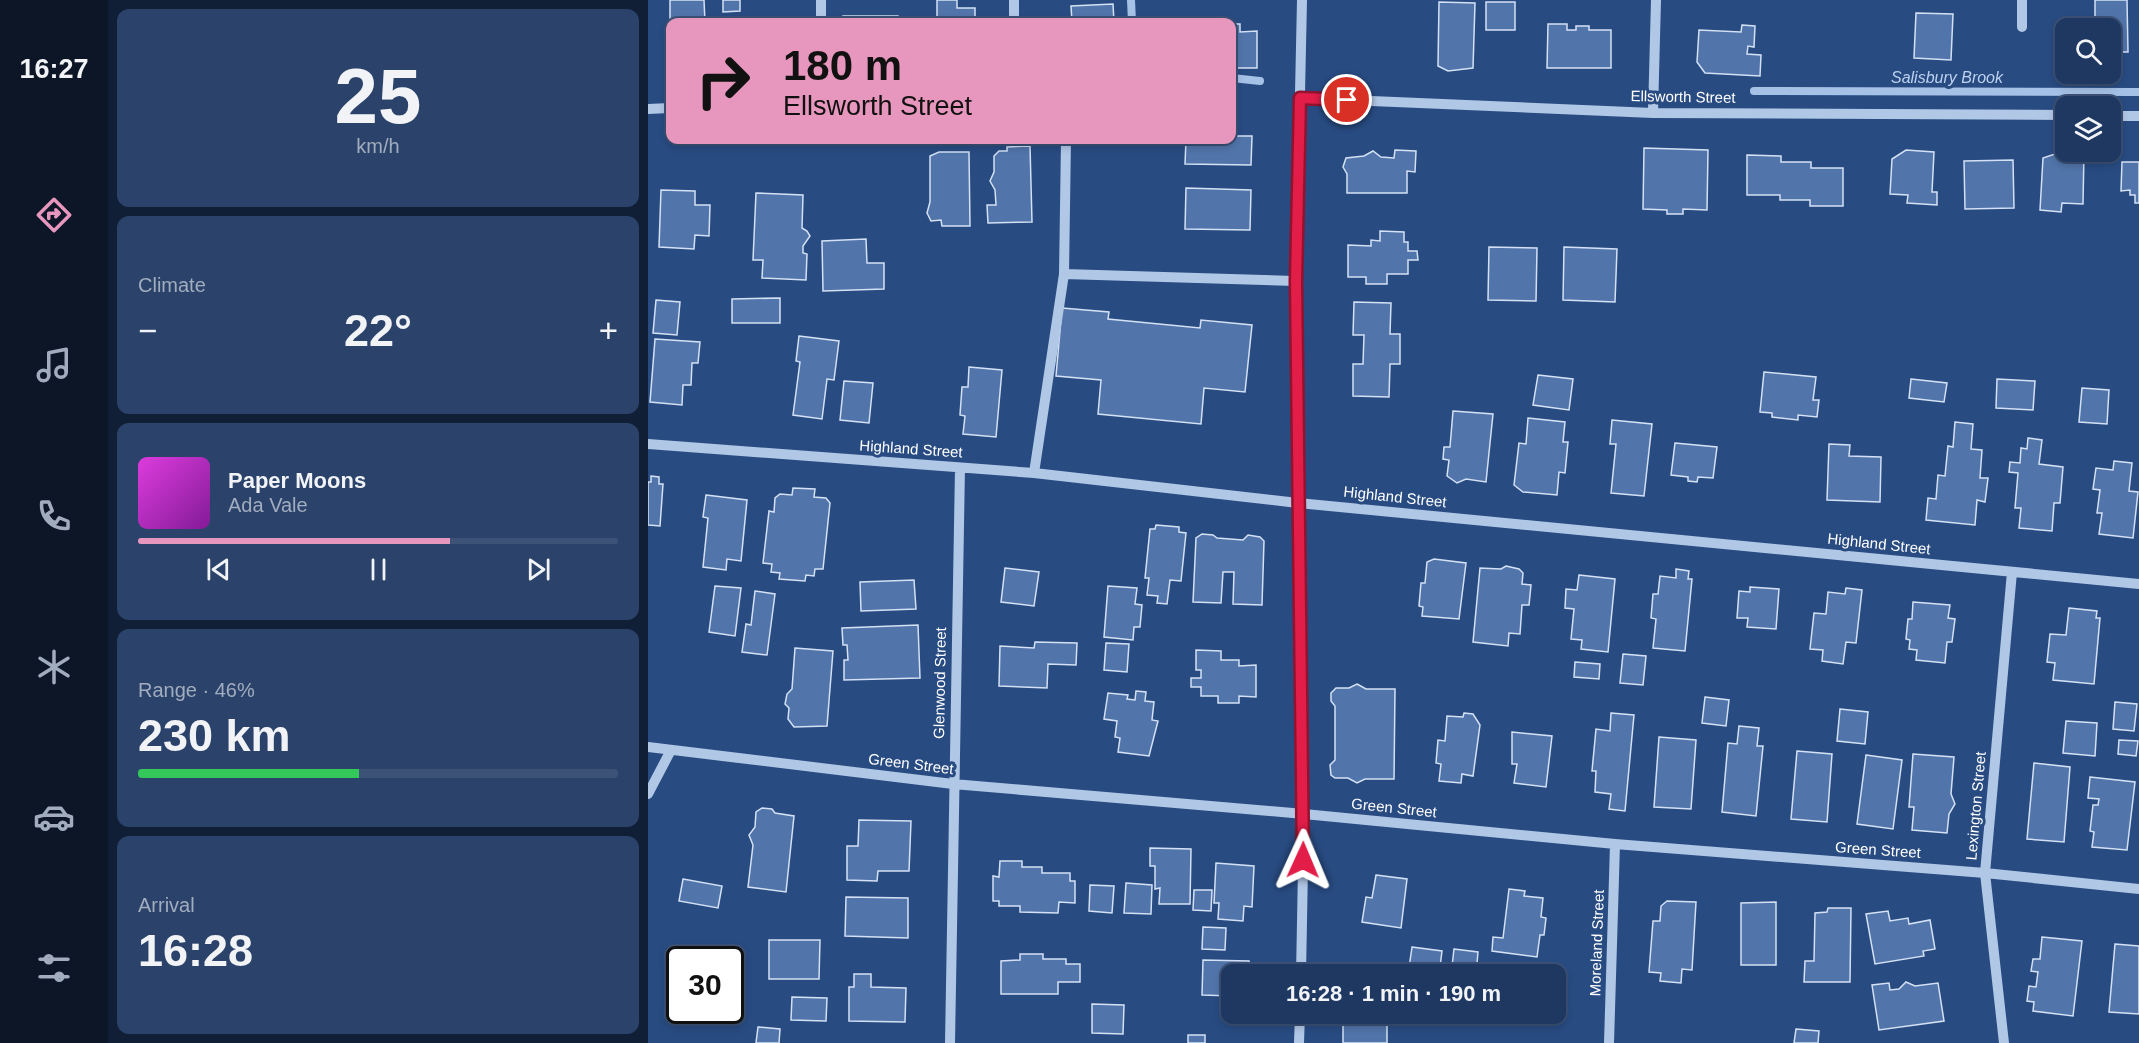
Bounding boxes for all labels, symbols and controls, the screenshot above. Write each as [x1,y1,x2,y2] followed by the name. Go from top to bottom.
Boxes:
[2055,18,2121,162] map controls
[2055,18,2121,84] button: search
[684,42,762,120] icon: right
[783,42,902,89] text: 180 m
[335,52,421,140] text: 25
[19,54,89,84] text: 16:27
[1891,69,2004,86] water label: Salisbury Brook
[1321,74,1372,125] pin
[1330,83,1363,116] icon: arrive
[1630,87,1736,106] street label: Ellsworth Street
[783,91,972,121] text: Ellsworth Street
[2055,96,2121,162] button: layers
[356,135,400,157] text: km/h
[33,194,75,236] icon: directions
[138,274,206,296] text: Climate
[344,305,412,356] text: 22°
[138,312,157,349] text: −
[599,312,618,349] text: +
[33,344,75,386] icon: music
[859,436,964,461] street label: Highland Street
[228,468,366,493] text: Paper Moons
[1343,483,1448,510] street label: Highland Street
[228,494,308,516] text: Ada Vale
[33,495,75,537] icon: phone
[1827,530,1932,557] street label: Highland Street
[202,553,235,586] icon: previous
[362,553,395,586] icon: pause
[522,553,555,586] icon: next
[930,626,949,739] street label: Glenwood Street
[33,646,75,688] icon: climate
[138,679,255,701] text: Range · 46%
[138,710,291,761] text: 230 km
[867,750,956,777] street label: Green Street
[1962,750,1989,861] street label: Lexington Street
[1350,795,1438,821] street label: Green Street
[33,796,75,838] icon: car
[1271,828,1335,892] position arrow
[1835,838,1922,861] street label: Green Street
[1586,889,1607,997] street label: Moreland Street
[138,894,195,916] text: Arrival
[138,925,253,976] text: 16:28
[666,946,744,1024] speed limit sign: 30
[33,947,75,989] icon: filters
[1286,981,1501,1006] text: 16:28 · 1 min · 190 m

